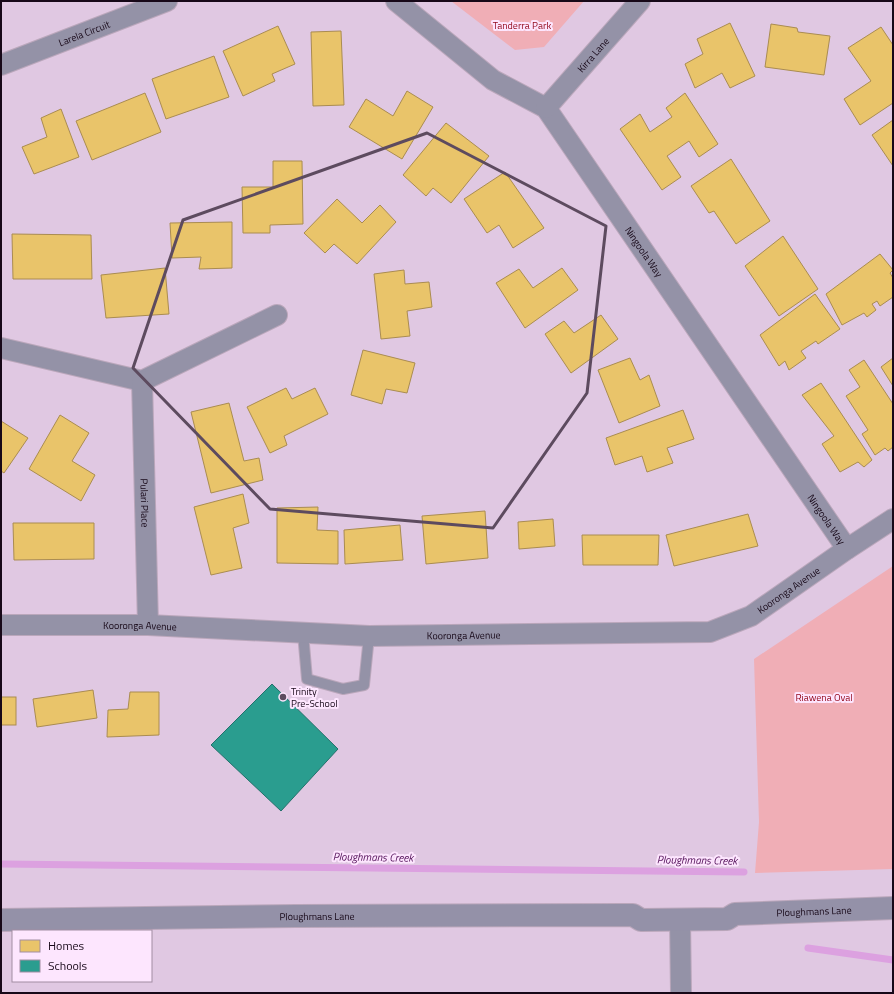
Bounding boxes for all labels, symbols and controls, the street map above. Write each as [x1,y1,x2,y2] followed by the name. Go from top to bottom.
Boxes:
[56,16,112,50] street label: Larela Circuit
[493,18,551,33] park label: Tanderra Park
[573,34,612,76] street label: Kirra Lane
[621,223,667,280] street label: Ningoola Way
[137,478,153,528] street label: Pulari Place
[804,491,849,548] street label: Ningoola Way
[754,563,823,617] street label: Kooronga Avenue
[103,617,177,634] street label: Kooronga Avenue
[427,627,501,643] street label: Kooronga Avenue
[291,684,337,711] place label: Trinity Pre-School
[795,690,853,705] park label: Riawena Oval
[278,692,288,702] marker: Trinity Pre-School
[333,848,414,866] water label: Ploughmans Creek
[657,851,738,869] water label: Ploughmans Creek
[776,902,852,920] street label: Ploughmans Lane
[279,908,355,924] street label: Ploughmans Lane
[12,930,152,982] legend
[48,936,84,955] text: Homes
[48,956,88,975] text: Schools

